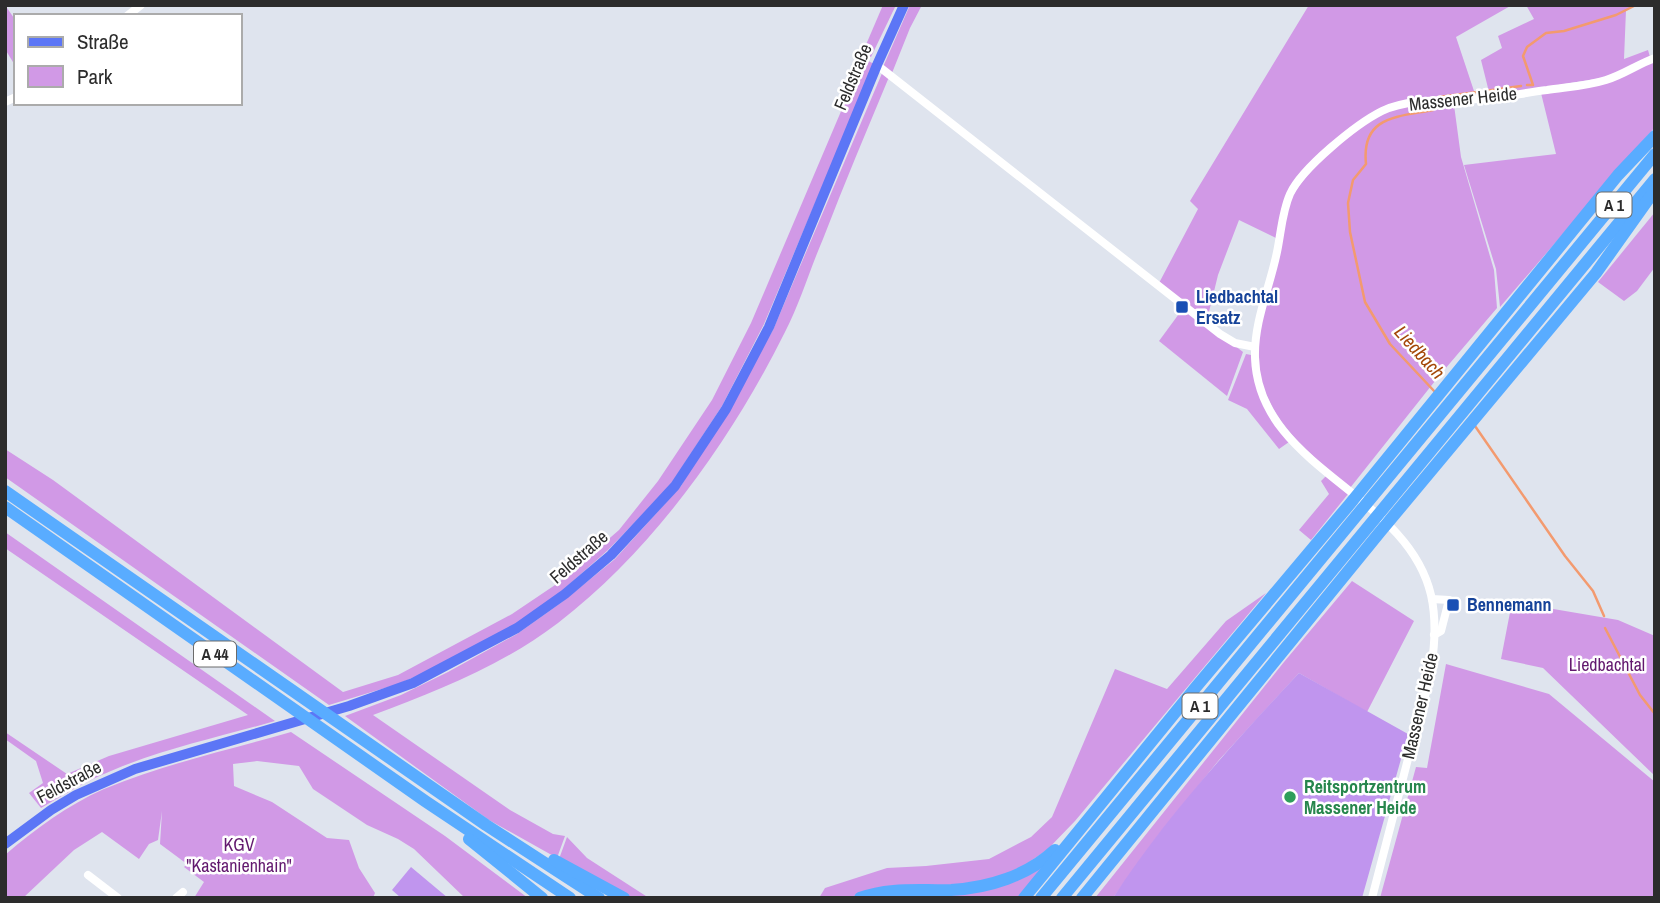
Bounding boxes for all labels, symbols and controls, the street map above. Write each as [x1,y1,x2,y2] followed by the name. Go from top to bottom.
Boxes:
[14,14,242,105] legend
[77,27,129,56] text: Straße
[827,40,878,114] street label: Feldstraße
[77,62,113,91] text: Park
[1408,80,1518,117] street label: Massener Heide
[1596,192,1632,218] road number: A 1
[1196,284,1278,330] place label: Liedbachtal Ersatz
[1174,299,1190,315] marker: Liedbachtal Ersatz
[1389,319,1451,385] water label: Liedbach
[544,524,613,589] street label: Feldstraße
[1467,592,1551,617] place label: Bennemann
[1445,597,1461,613] marker: Bennemann
[194,642,236,666] road number: A 44
[1395,650,1444,761] street label: Massener Heide
[1569,652,1645,677] park label: Liedbachtal
[1182,694,1218,719] road number: A 1
[32,754,105,809] street label: Feldstraße
[1304,774,1426,820] place label: Reitsportzentrum Massener Heide
[1282,789,1298,805] marker: Reitsportzentrum Massener Heide
[186,832,292,878] park label: KGV "Kastanienhain"

